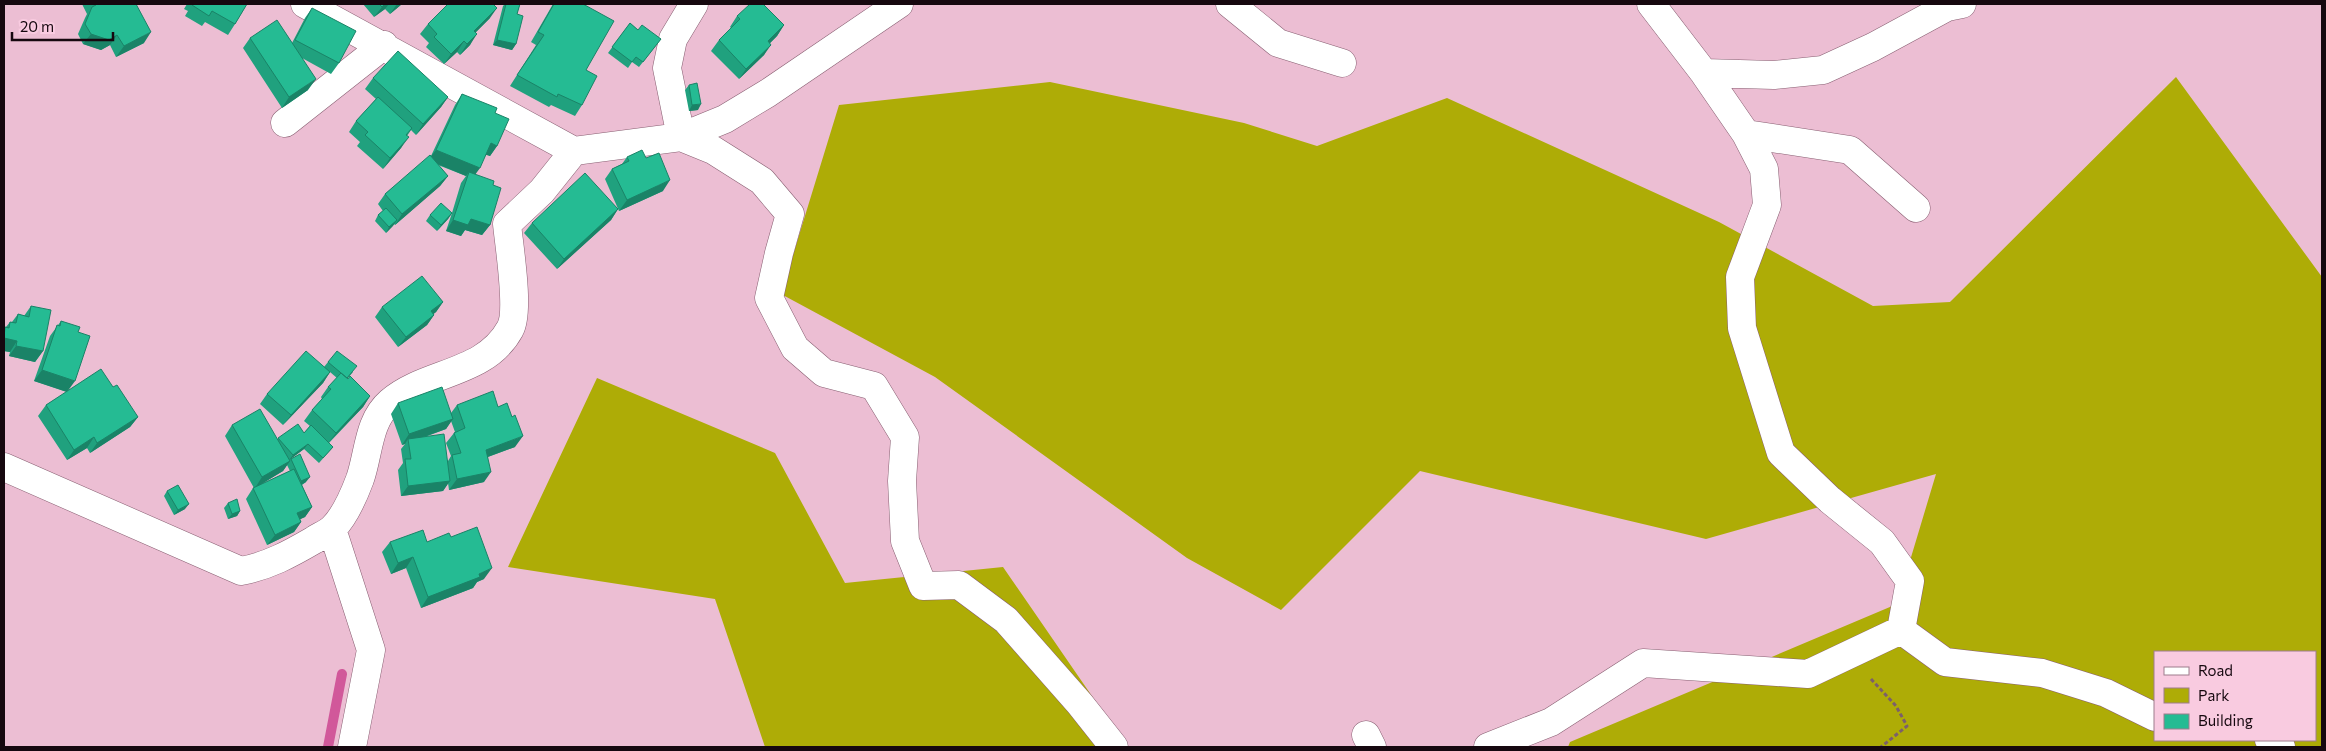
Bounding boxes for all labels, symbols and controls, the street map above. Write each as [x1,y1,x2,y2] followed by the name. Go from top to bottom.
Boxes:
[12,10,114,42] scale bar
[20,17,54,35] text: 20 m
[2154,651,2316,741] legend
[2198,661,2233,679] text: Road
[2198,686,2229,704] text: Park
[2198,711,2253,729] text: Building

